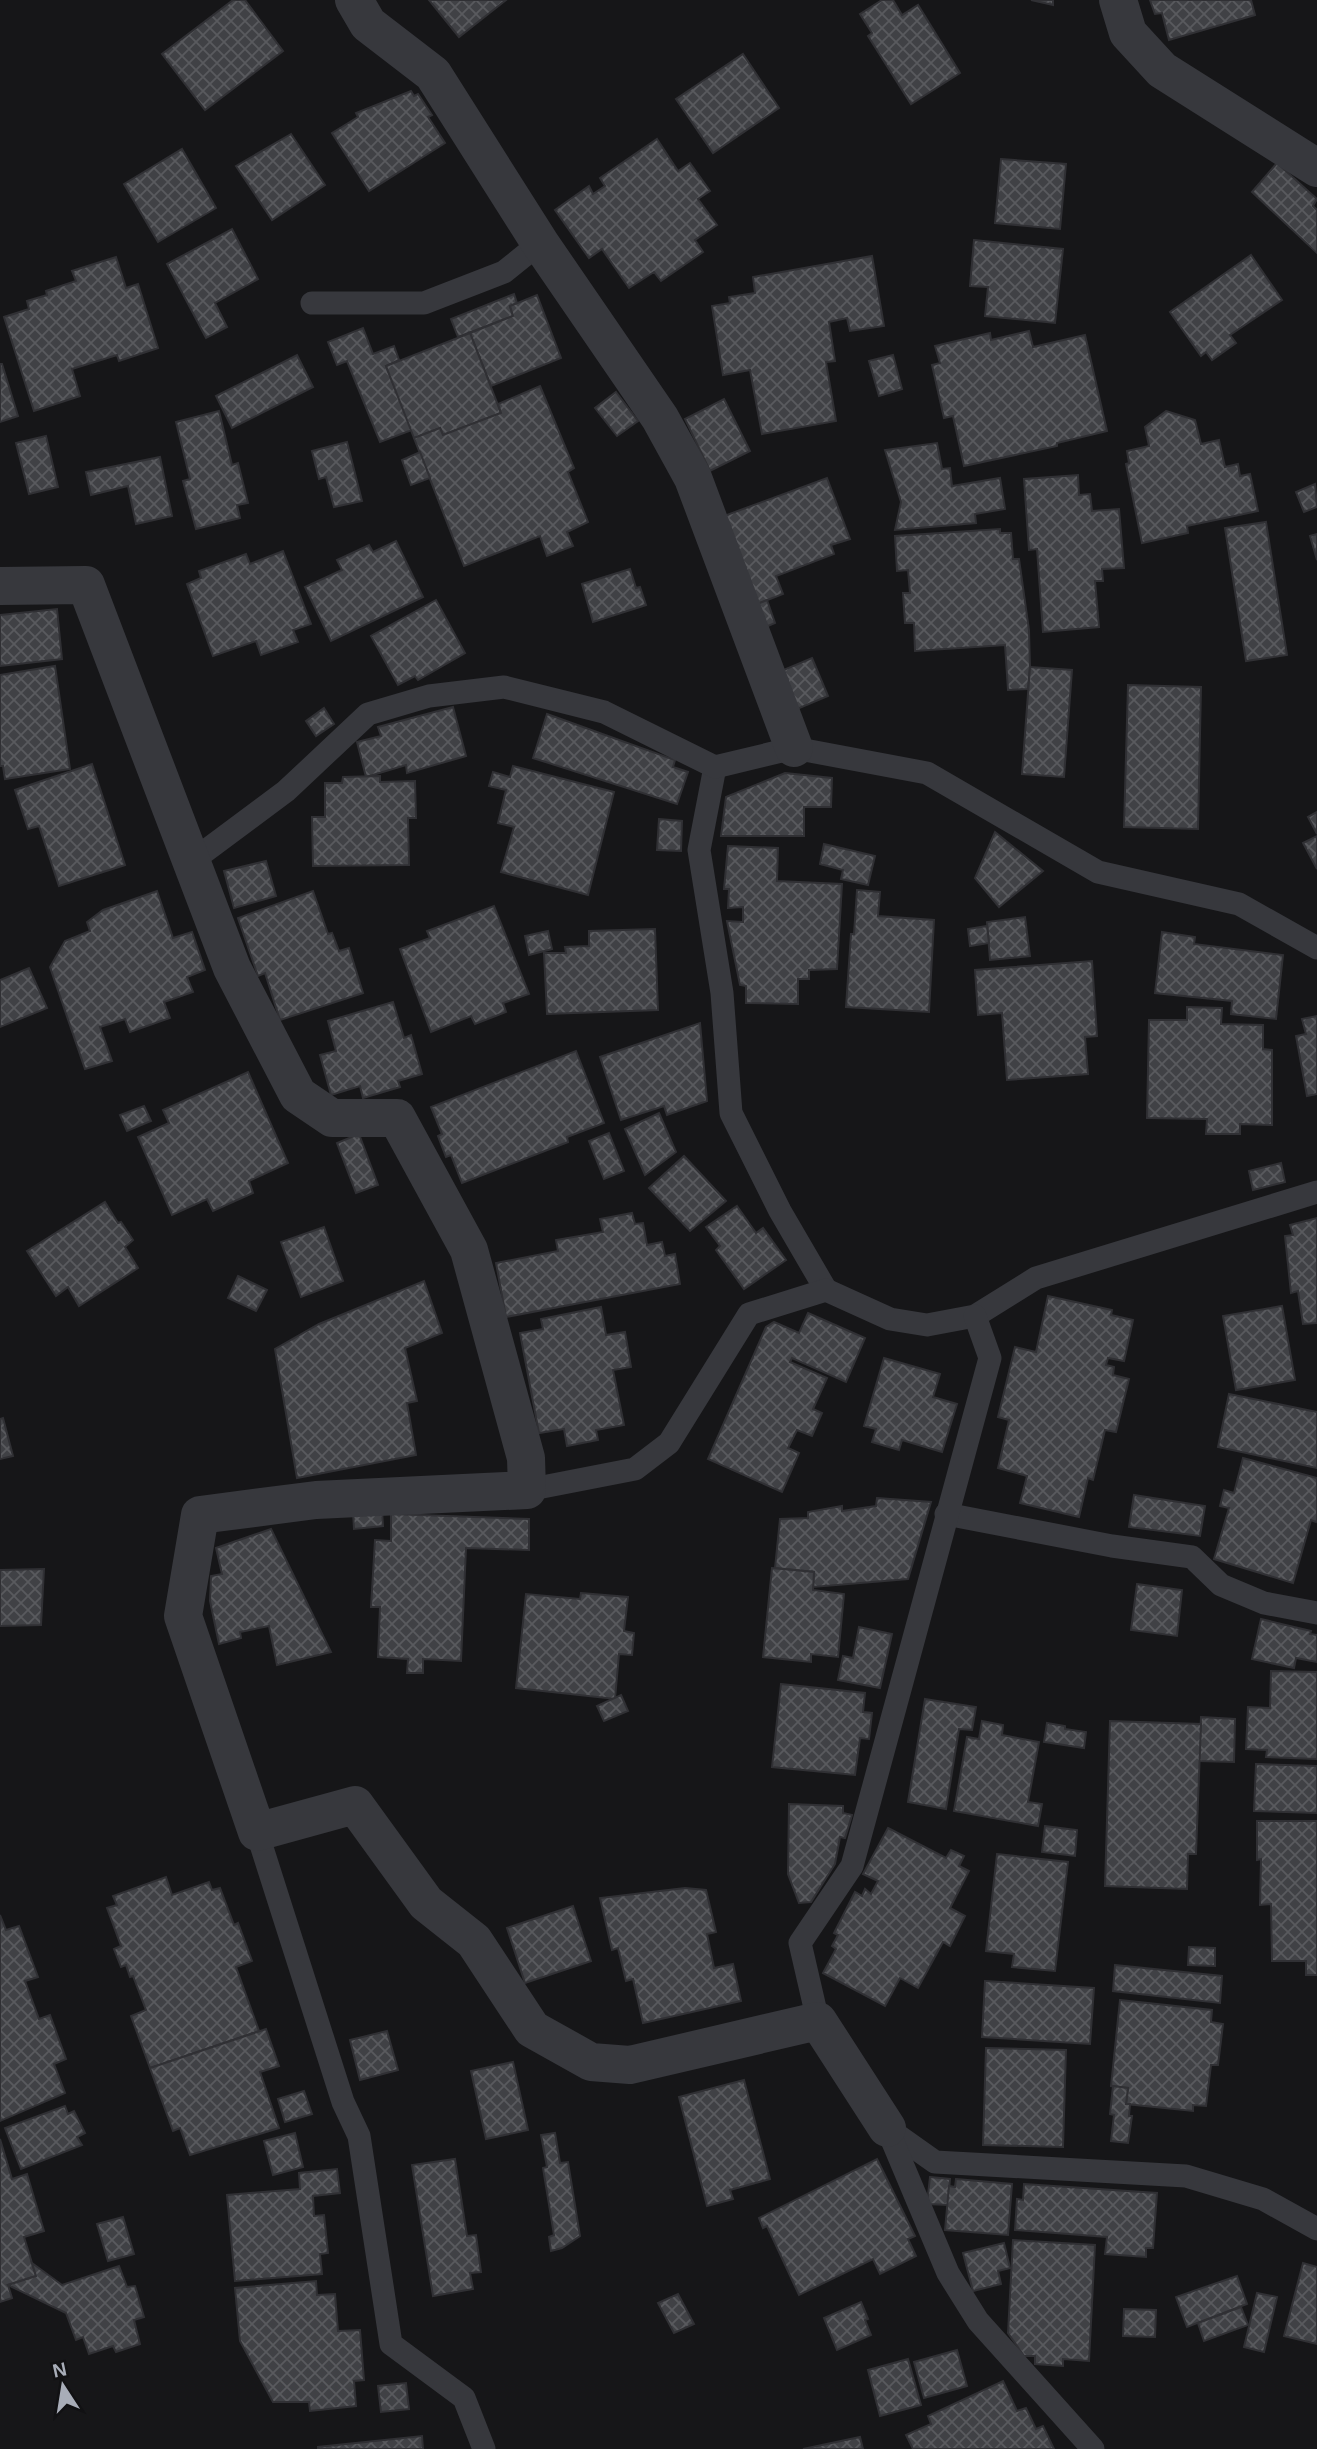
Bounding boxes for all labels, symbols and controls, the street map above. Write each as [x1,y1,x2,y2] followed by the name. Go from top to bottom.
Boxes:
[28,2351,98,2421] north arrow
[51,2358,68,2382] text: N

